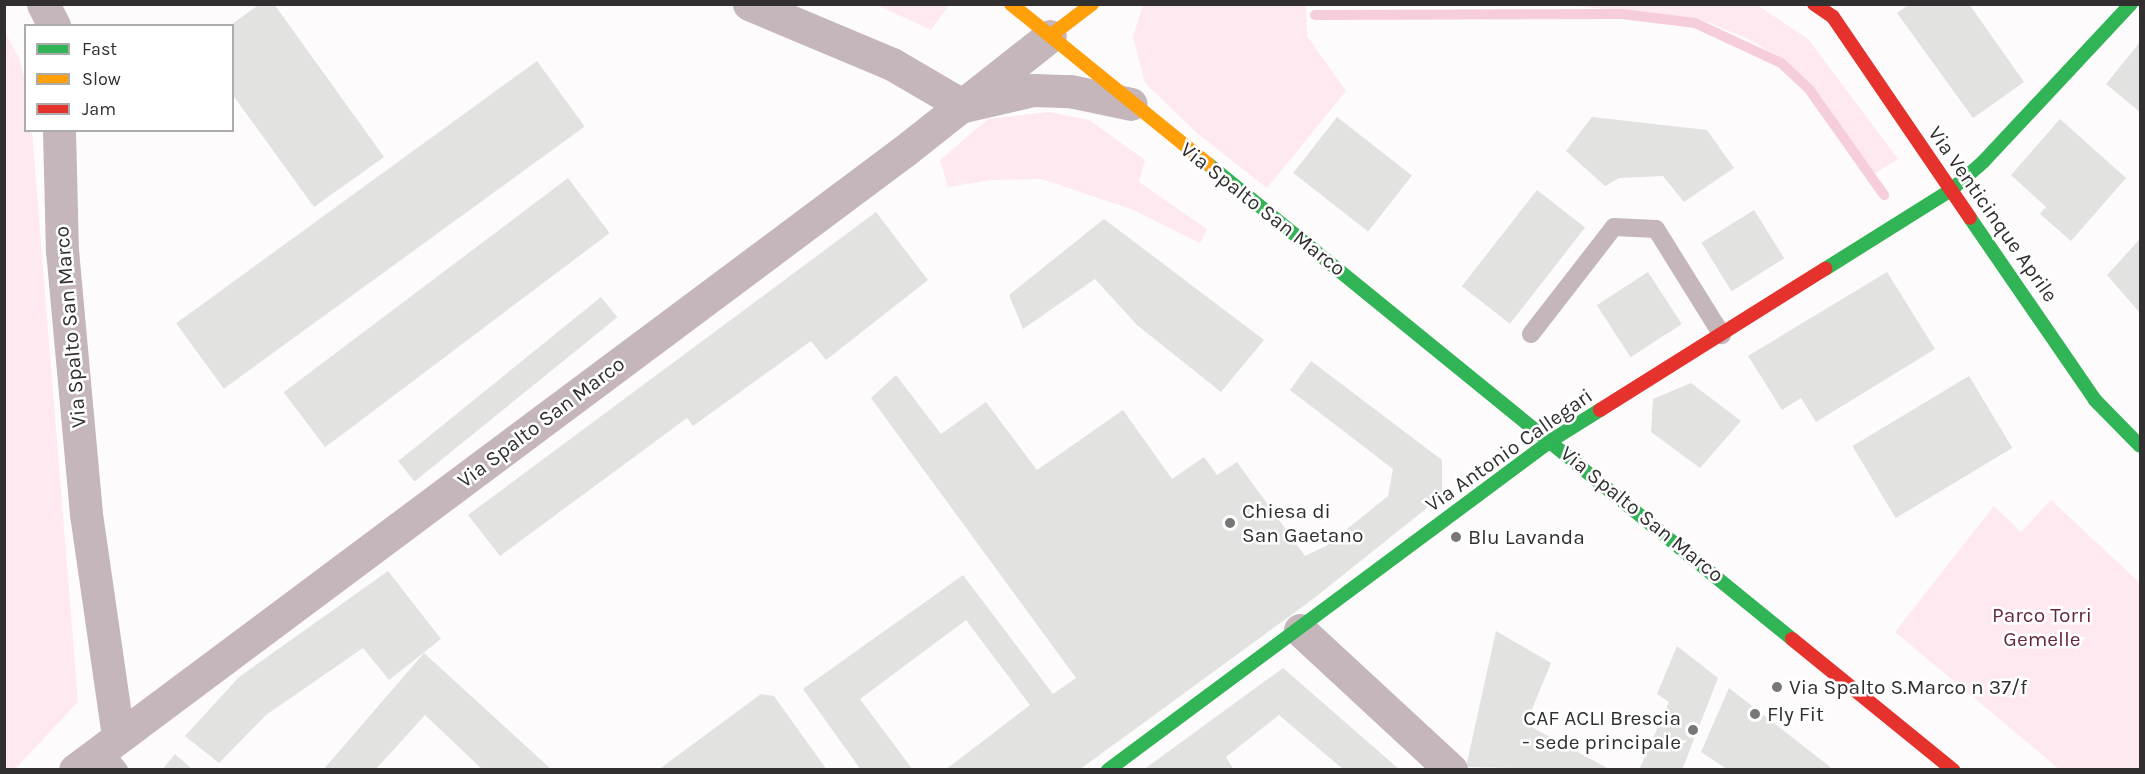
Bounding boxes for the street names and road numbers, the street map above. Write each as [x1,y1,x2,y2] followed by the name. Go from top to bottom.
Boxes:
[1923,121,2063,307] street label: Via Venticinque Aprile
[1175,137,1351,281] street label: Via Spalto San Marco
[49,225,91,429] street label: Via Spalto San Marco
[453,351,629,493] street label: Via Spalto San Marco
[1421,383,1597,517] street label: Via Antonio Callegari
[1555,440,1729,588] street label: Via Spalto San Marco

